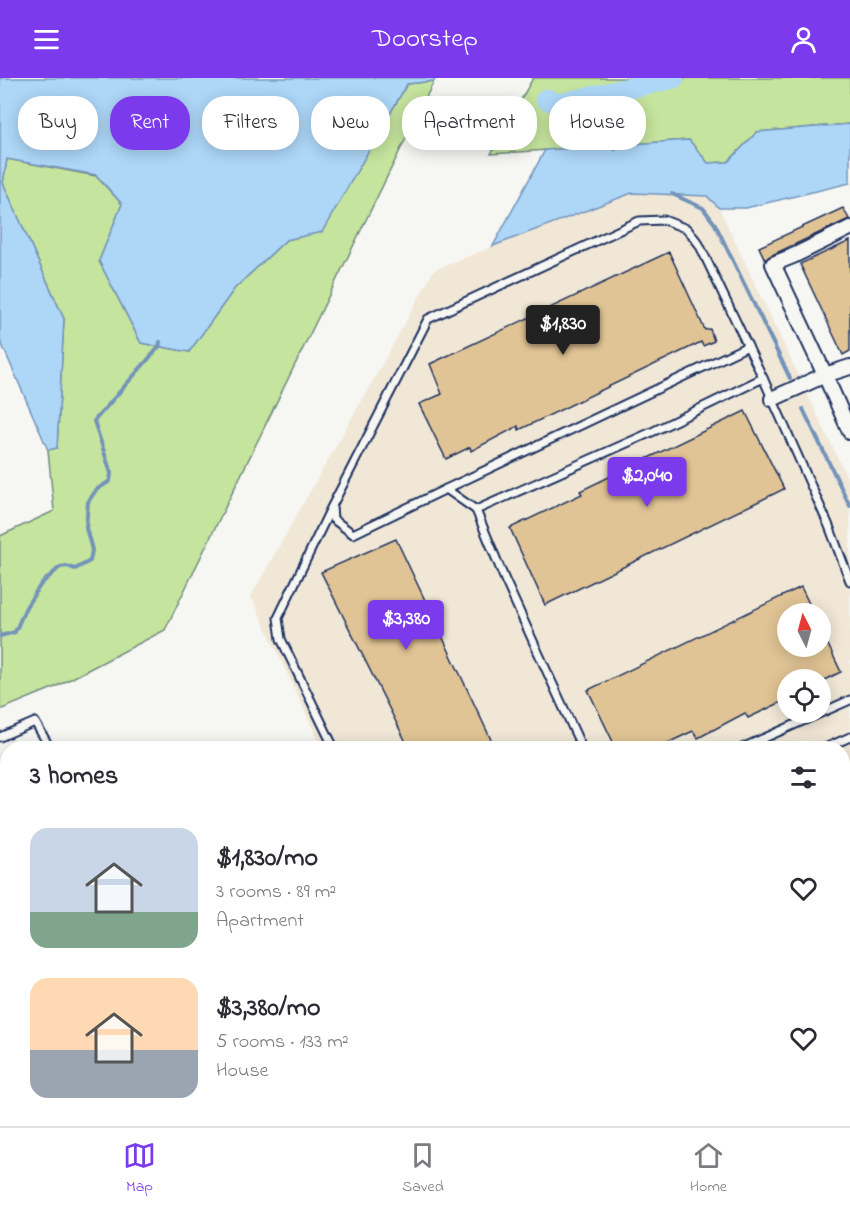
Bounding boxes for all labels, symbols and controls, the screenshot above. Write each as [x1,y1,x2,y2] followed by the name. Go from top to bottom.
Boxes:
[372,20,478,59] text: Doorstep
[30,23,63,56] icon: menu
[787,23,820,56] icon: person
[18,96,98,150] chip: Buy
[110,96,190,150] chip: Rent
[202,96,299,150] chip: Filters
[311,96,390,150] chip: New
[402,96,537,150] chip: Apartment
[549,96,646,150] chip: House
[514,305,612,356] pin: $1,830
[540,310,586,339] text: $1,830
[598,457,696,508] pin: $2,040
[622,462,673,491] text: $2,040
[357,600,455,651] pin: $3,380
[777,603,831,657] north arrow
[777,603,831,723] map controls
[382,605,430,634] text: $3,380
[777,669,831,723] button: locate
[30,758,118,796] text: 3 homes
[787,761,820,794] icon: filters
[216,840,318,878] text: $1,830/mo
[78,852,150,924] icon: home
[787,872,820,905] icon: heart
[216,878,336,907] text: 3 rooms · 89 m²
[216,907,304,936] text: Apartment
[216,990,320,1028] text: $3,380/mo
[78,1002,150,1074] icon: home
[787,1022,820,1055] icon: heart
[216,1028,349,1057] text: 5 rooms · 133 m²
[216,1057,269,1086] text: House
[123,1139,156,1199] tab: Map
[402,1139,444,1199] tab: Saved
[690,1139,727,1199] tab: Home

